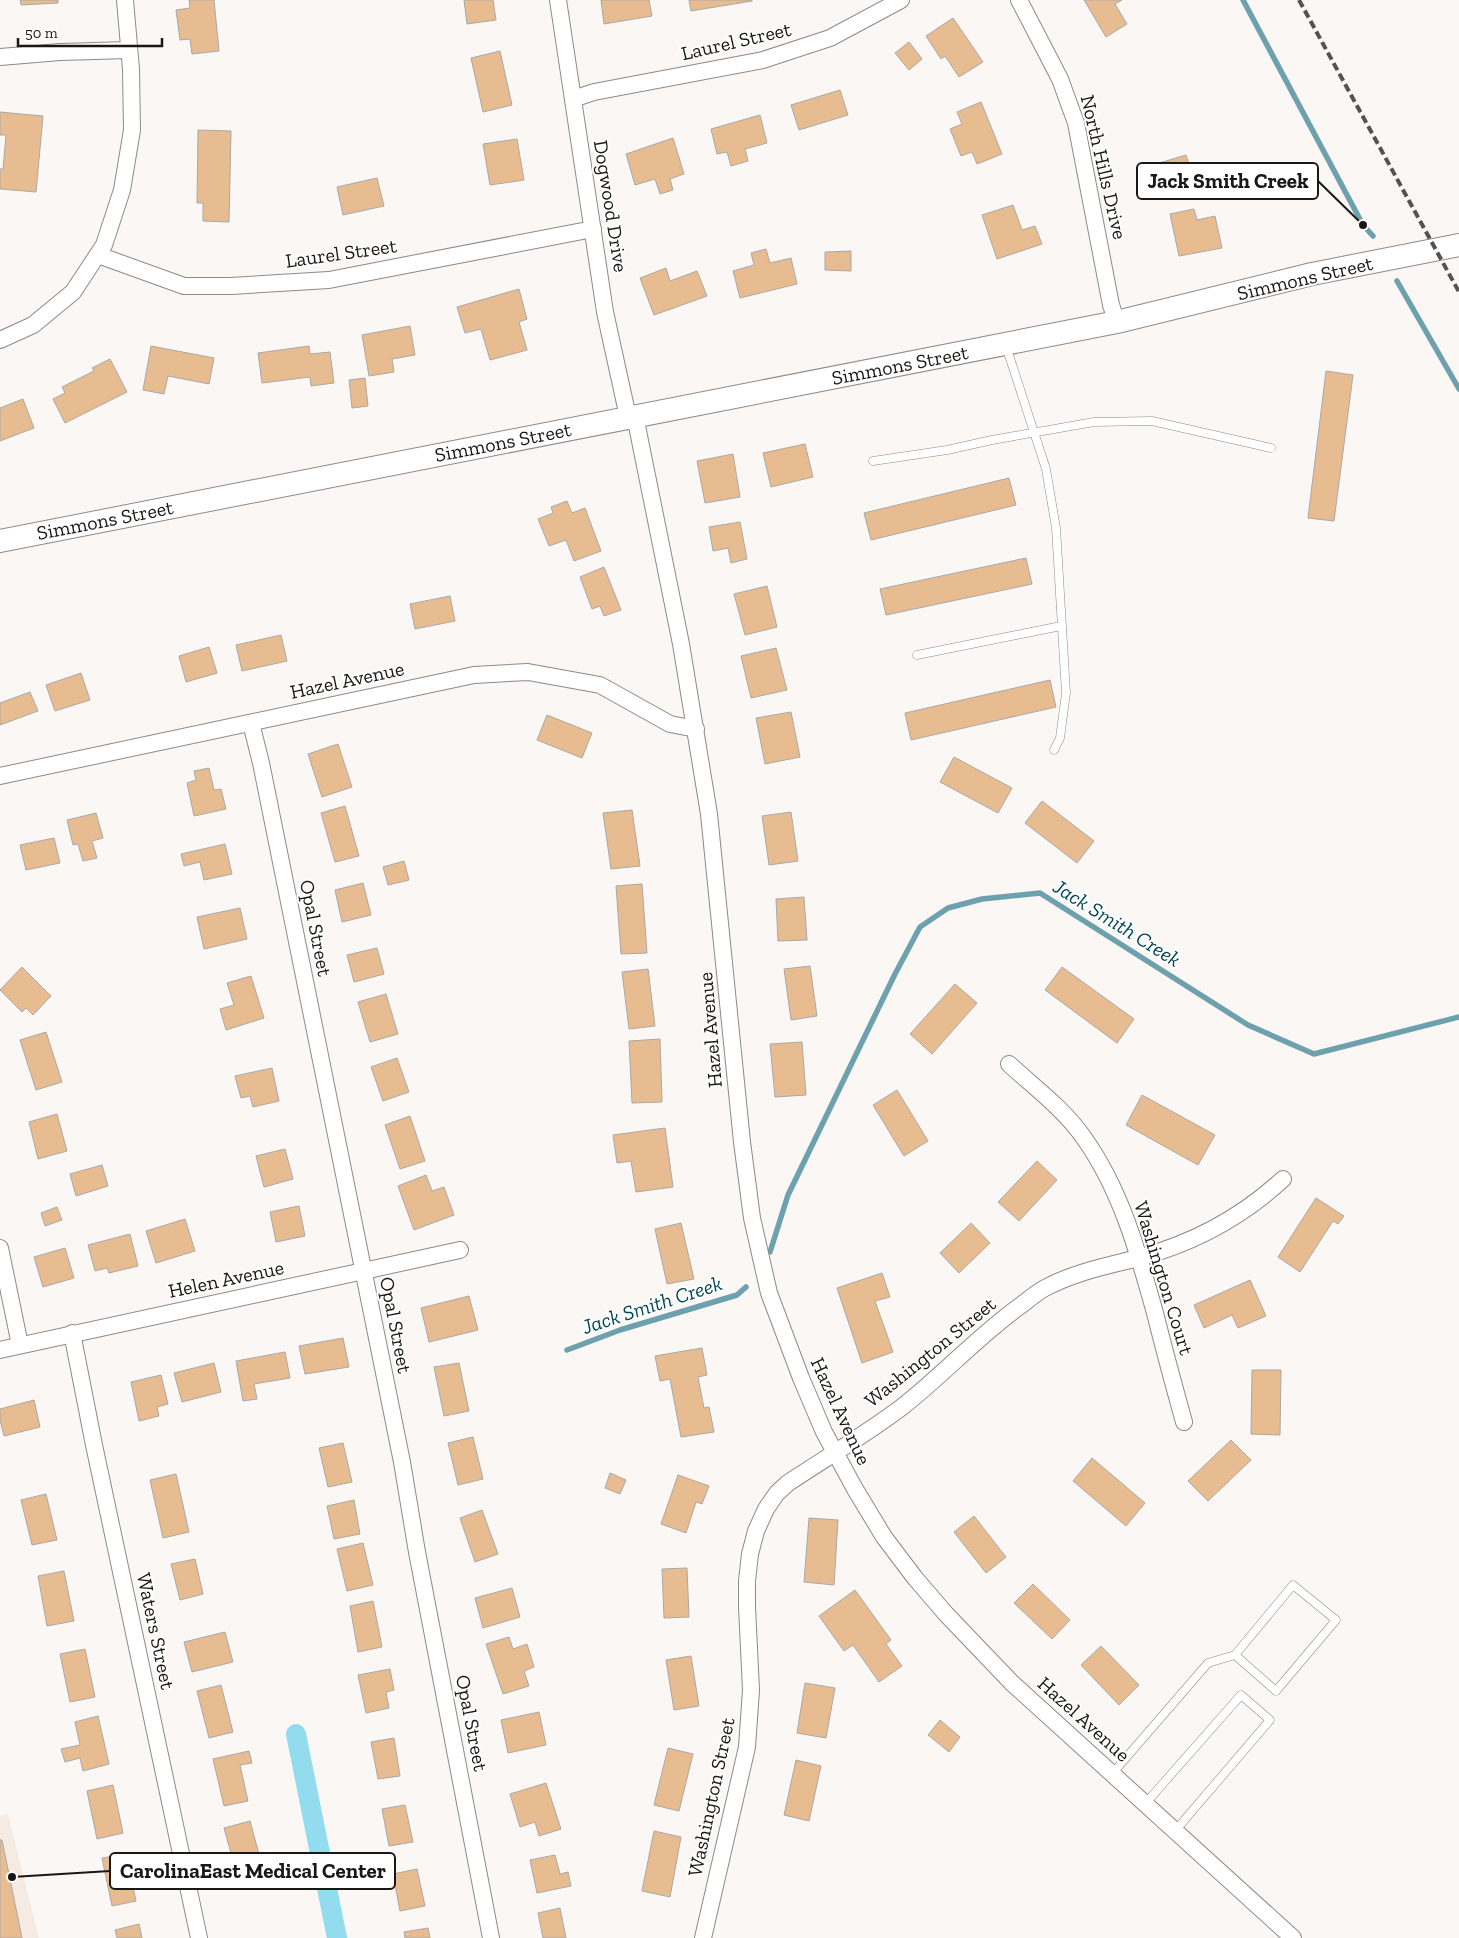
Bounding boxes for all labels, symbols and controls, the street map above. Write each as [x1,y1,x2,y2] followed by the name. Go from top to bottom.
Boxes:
[18,15,161,47] scale bar
[679,17,794,65] street label: Laurel Street
[25,24,58,42] text: 50 m
[1076,92,1132,242] street label: North Hills Drive
[589,138,633,274] street label: Dogwood Drive
[1137,163,1318,199] callout: Jack Smith Creek
[1147,168,1309,193] text: Jack Smith Creek
[284,233,399,273] street label: Laurel Street
[1235,251,1376,305] street label: Simmons Street
[830,340,971,390] street label: Simmons Street
[433,417,574,467] street label: Simmons Street
[35,495,176,545] street label: Simmons Street
[288,656,406,704] street label: Hazel Avenue
[1048,873,1186,972] water label: Jack Smith Creek
[295,878,337,979] street label: Opal Street
[693,971,727,1089] street label: Hazel Avenue
[1129,1198,1199,1358] street label: Washington Court
[166,1255,286,1303] street label: Helen Avenue
[578,1270,725,1339] water label: Jack Smith Creek
[375,1275,417,1376] street label: Opal Street
[860,1291,1001,1412] street label: Washington Street
[806,1353,876,1469] street label: Hazel Avenue
[132,1570,180,1692] street label: Waters Street
[1033,1671,1135,1767] street label: Hazel Avenue
[451,1673,493,1774] street label: Opal Street
[682,1715,740,1879] street label: Washington Street
[110,1853,395,1889] callout: CarolinaEast Medical Center
[120,1858,386,1883] text: CarolinaEast Medical Center

